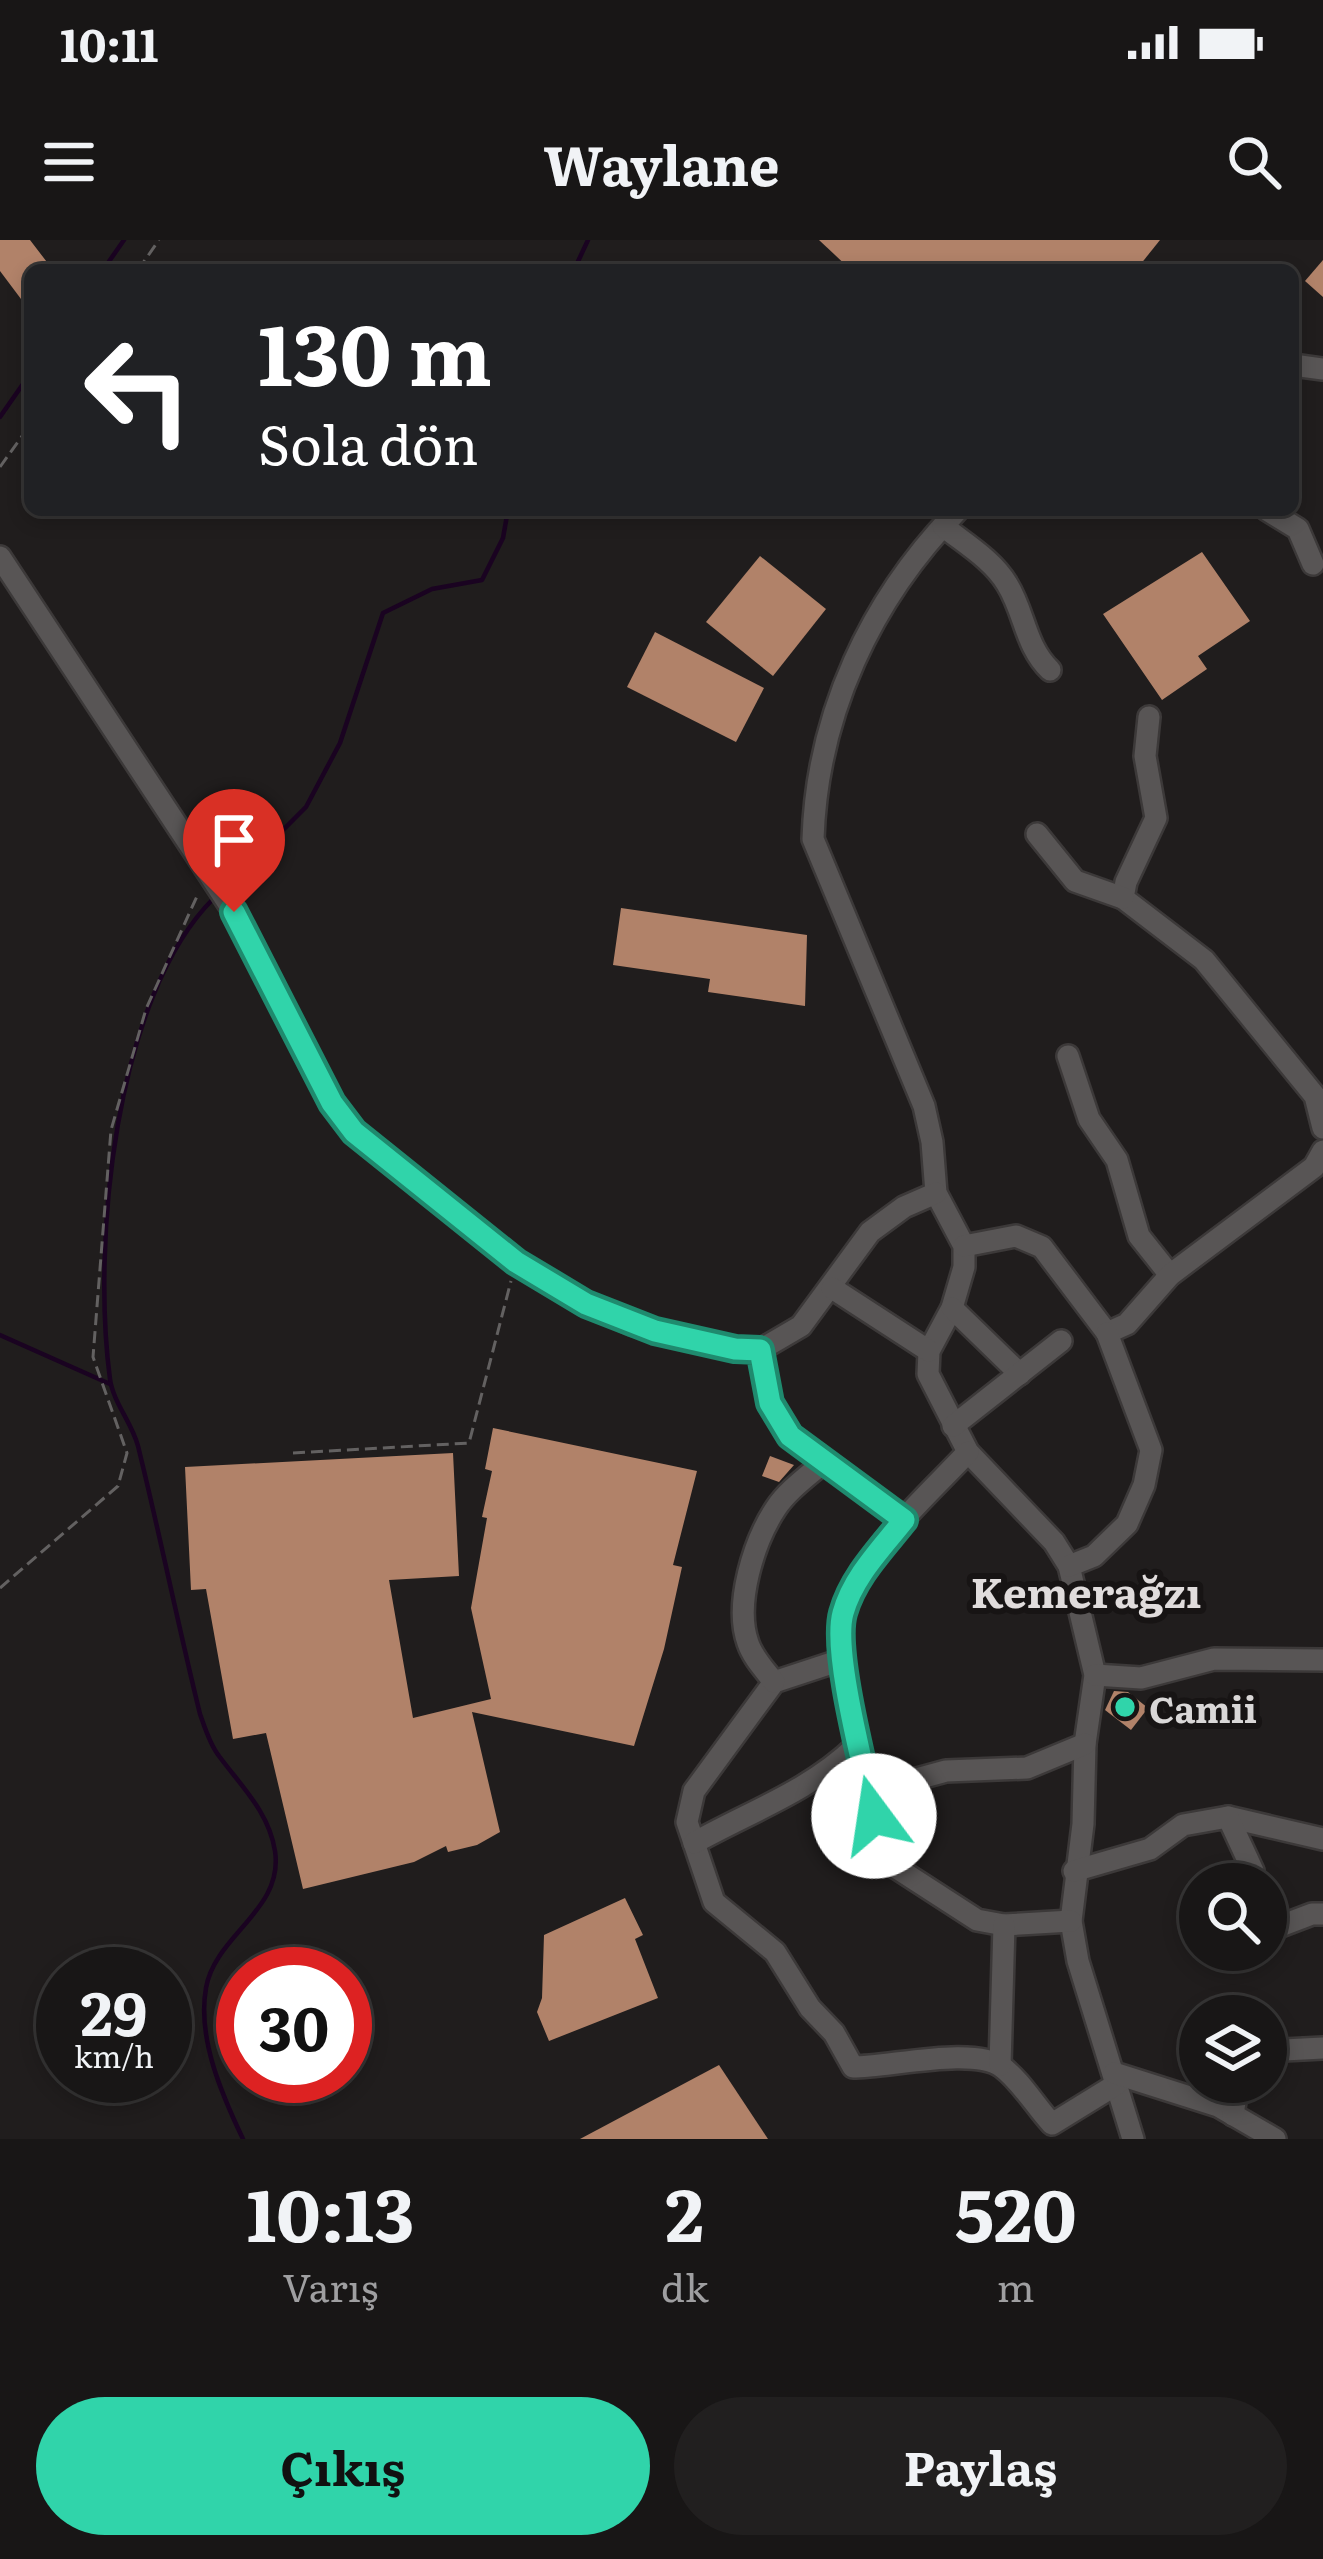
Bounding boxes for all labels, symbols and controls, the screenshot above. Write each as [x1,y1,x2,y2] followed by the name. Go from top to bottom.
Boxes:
[60,9,158,76] text: 10:11
[543,122,780,203] text: Waylane
[36,129,102,195] icon: menu
[1221,129,1287,195] icon: search
[258,287,492,412] text: 130 m
[60,312,216,468] icon: left
[258,401,478,482] text: Sola dön
[183,789,285,912] pin
[201,807,267,873] icon: arrive
[971,1559,1201,1621] district label: Kemerağzı
[1149,1681,1257,1734] place label: Camii
[1112,1694,1138,1720] marker: Camii
[811,1753,937,1879] position arrow
[1179,1863,1287,2103] map controls
[1179,1863,1287,1971] button: search
[216,1947,372,2103] speed limit sign: 30
[81,1965,147,2054] text: 29
[1179,1995,1287,2103] button: layers
[74,2033,154,2077] text: km/h
[247,2157,414,2264] text: 10:13
[665,2157,704,2264] text: 2
[955,2157,1076,2264] text: 520
[283,2256,378,2314] text: Varış
[661,2256,709,2314] text: dk
[997,2256,1035,2314] text: m
[36,2397,650,2535] button: Çıkış
[674,2397,1287,2535] button: Paylaş

